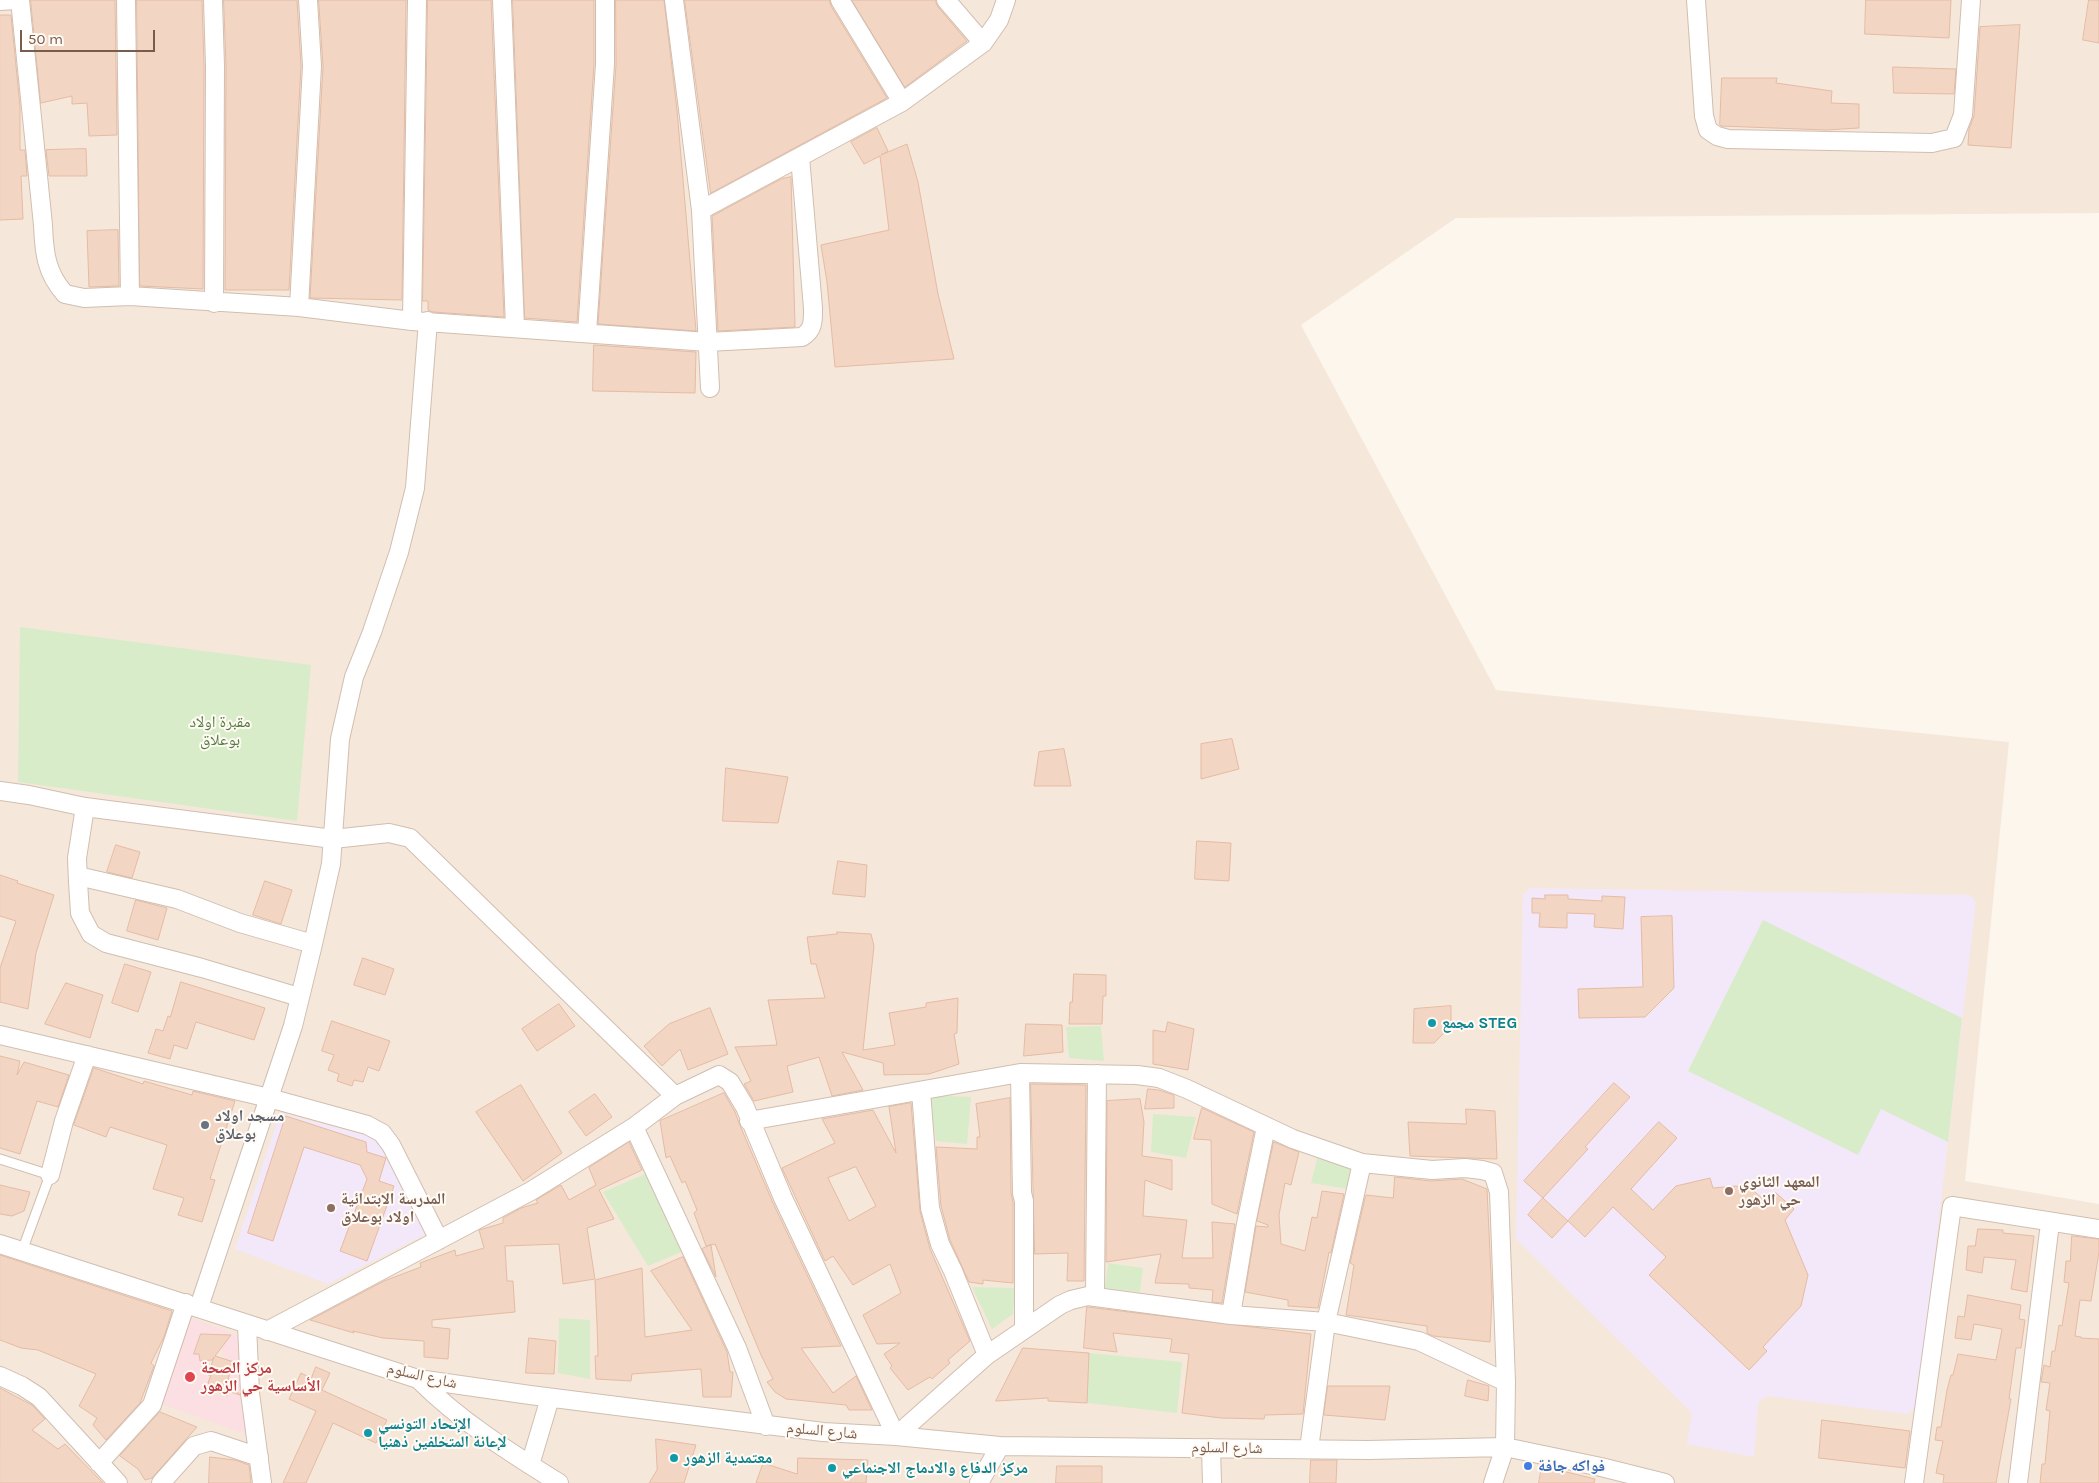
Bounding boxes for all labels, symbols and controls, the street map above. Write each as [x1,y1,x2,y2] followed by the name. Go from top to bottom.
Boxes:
[22,20,158,52] scale bar
[28,30,63,48] text: 50 m
[189,712,251,750] park label: مقبرة اولاد بوعلاق
[1442,1013,1517,1033] place label: مجمع STEG
[1426,1017,1438,1029] marker: مجمع STEG
[215,1106,284,1144] place label: مسجد اولاد بوعلاق
[199,1119,211,1131] marker: مسجد اولاد بوعلاق
[1739,1172,1820,1210] place label: المعهد الثانوي حي الزهور
[1723,1185,1735,1197] marker: المعهد الثانوي حي الزهور
[341,1189,445,1227] place label: المدرسة الابتدائية اولاد بوعلاق
[325,1202,337,1214] marker: المدرسة الابتدائية اولاد بوعلاق
[201,1358,320,1396] place label: مركز الصحة الأساسية حي الزهور
[385,1359,459,1393] street label: شارع السلوم
[183,1370,197,1384] marker: مركز الصحة الأساسية حي الزهور
[378,1414,507,1452] place label: الإتحاد التونسي لإعانة المتخلفين ذهنيا
[786,1418,858,1444] street label: شارع السلوم
[362,1427,374,1439] marker: الإتحاد التونسي لإعانة المتخلفين ذهنيا
[1191,1438,1263,1458] street label: شارع السلوم
[684,1448,772,1468] place label: معتمدية الزهور
[668,1452,680,1464] marker: معتمدية الزهور
[1538,1456,1605,1476] place label: فواكه جافة
[842,1458,1028,1478] place label: مركز الدفاع والادماج الاجنماعي
[1522,1460,1534,1472] marker: فواكه جافة
[826,1462,838,1474] marker: مركز الدفاع والادماج الاجنماعي

